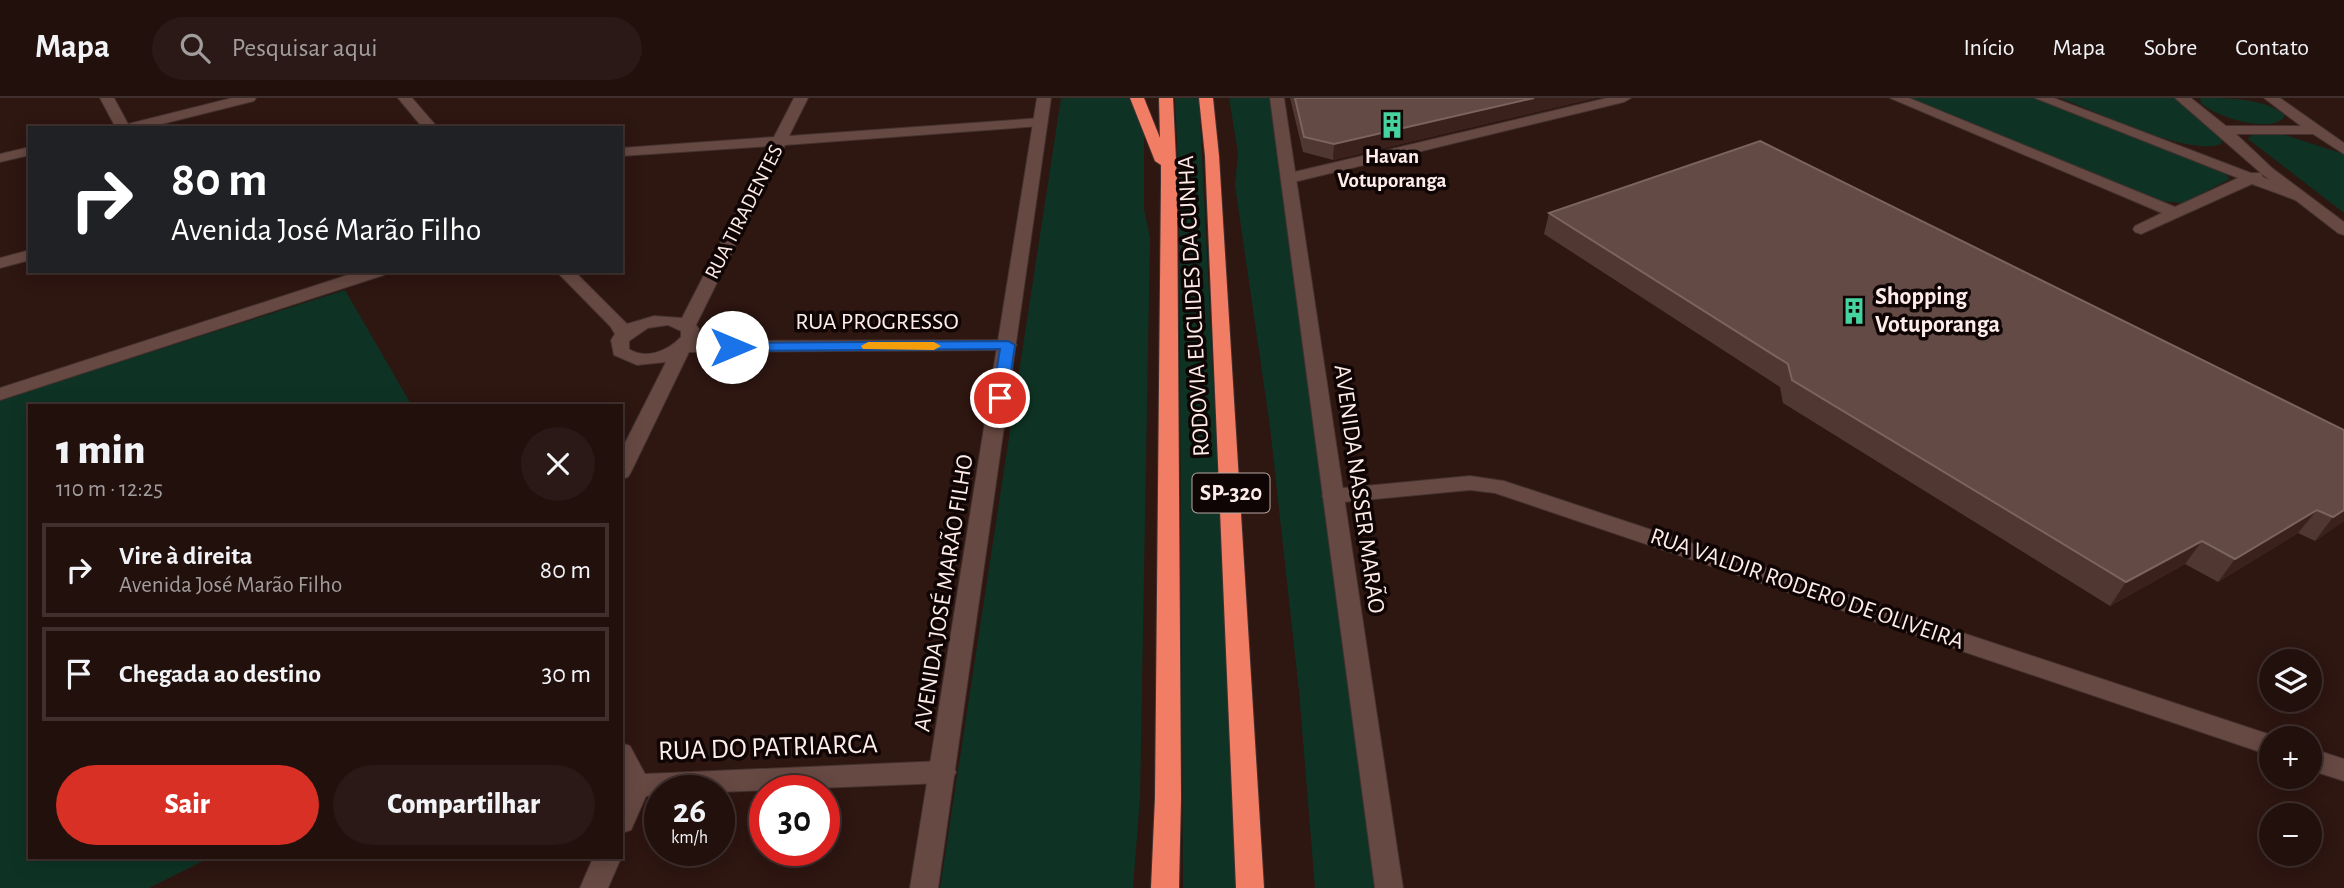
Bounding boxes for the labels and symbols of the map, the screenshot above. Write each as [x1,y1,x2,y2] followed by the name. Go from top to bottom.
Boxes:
[1377,110,1407,140] building icon: Havan Votuporanga
[701,141,787,282] street label: RUA TIRADENTES
[1337,146,1447,191] place label: Havan Votuporanga
[1174,155,1214,457] street label: RODOVIA EUCLIDES DA CUNHA
[1875,285,2000,337] place label: Shopping Votuporanga
[1839,296,1869,326] building icon: Shopping Votuporanga
[695,310,769,384] position arrow
[795,310,959,334] street label: RUA PROGRESSO
[1330,363,1390,615] street label: AVENIDA NASSER MARÃO
[970,368,1030,428] pin
[908,452,978,733] street label: AVENIDA JOSÉ MARÃO FILHO
[1192,474,1270,512] road number: SP-320
[1647,524,1967,654] street label: RUA VALDIR RODERO DE OLIVEIRA
[658,730,878,766] street label: RUA DO PATRIARCA
[749,775,840,866] speed limit sign: 30

